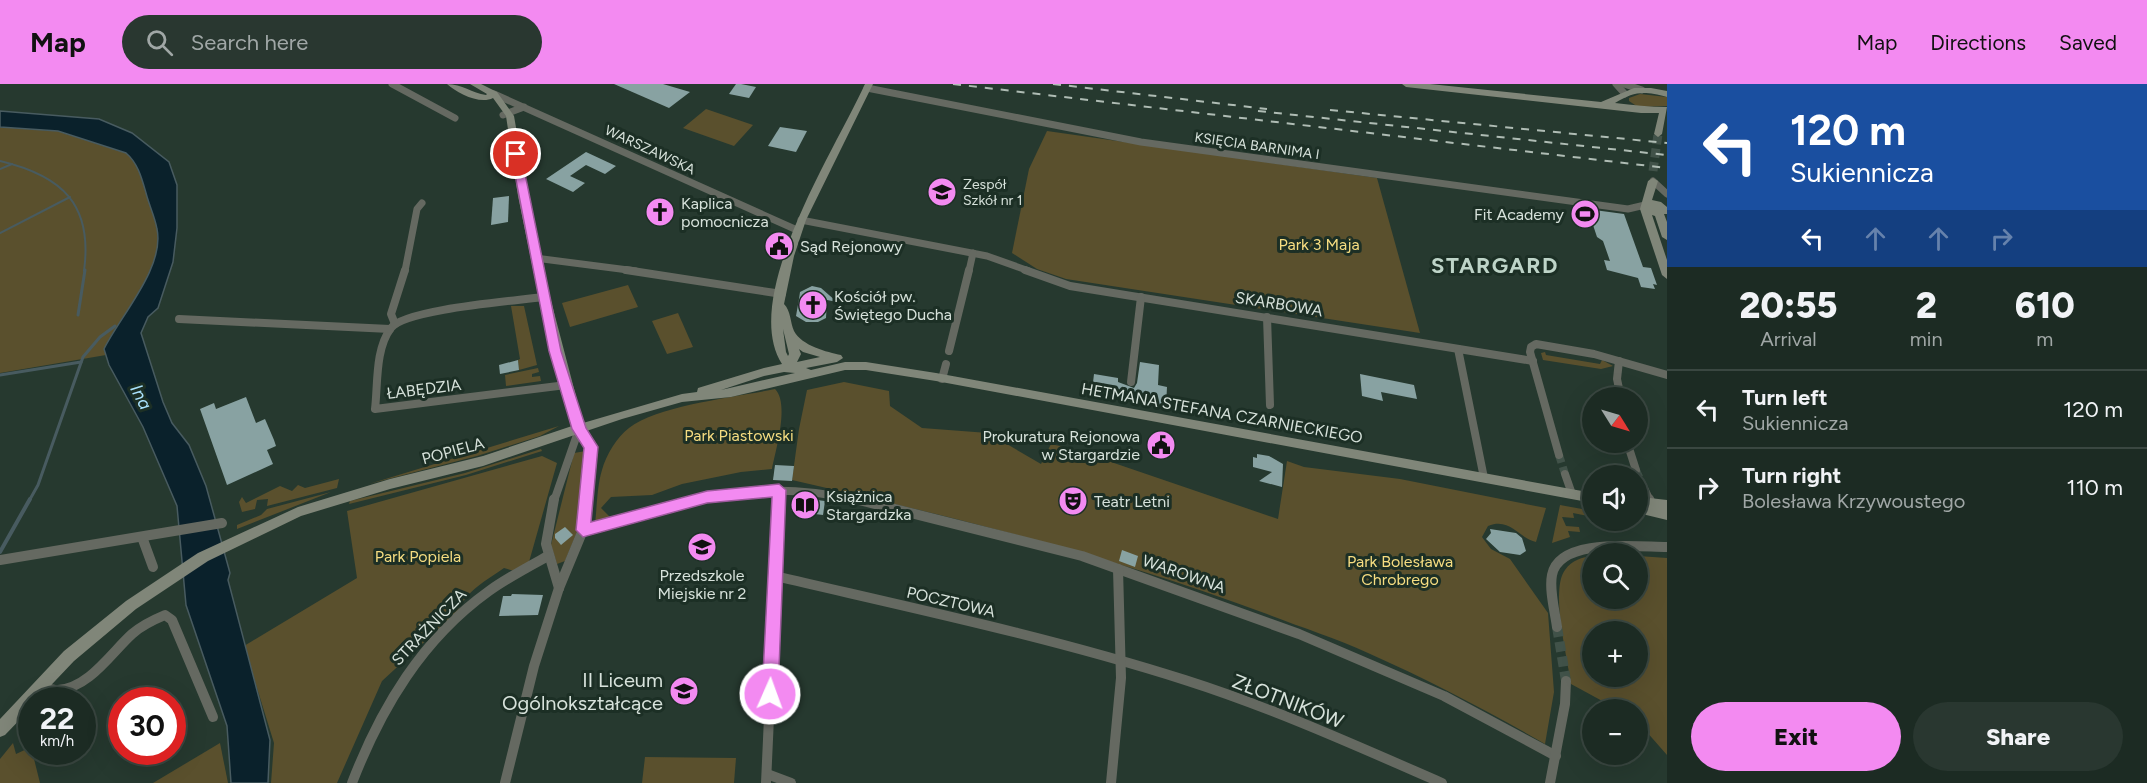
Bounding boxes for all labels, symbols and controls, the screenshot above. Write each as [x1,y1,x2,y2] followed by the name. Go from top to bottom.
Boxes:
[122,15,542,69] search box
[30,25,86,59] text: Map
[143,26,176,59] icon: search
[191,29,308,56] text: Search here
[1856,30,1897,55] text: Map
[1930,30,2026,55] text: Directions
[2059,30,2117,55] text: Saved
[1790,105,1906,156] text: 120 m
[1691,108,1769,186] icon: left
[602,122,698,179] street label: WARSZAWSKA
[490,128,541,179] pin
[1193,129,1321,163] street label: KSIĘCIA BARNIMA I
[499,137,532,170] icon: arrive
[1790,156,1934,189] text: Sukiennicza
[926,176,958,208] school or university icon: Zespół Szkół nr 1
[963,176,1022,209] place label: Zespół Szkół nr 1
[681,194,769,231] place label: Kaplica pomocnicza
[644,196,676,228] church icon: Kaplica pomocnicza
[1569,198,1601,230] sports icon: Fit Academy
[1474,205,1565,224] place label: Fit Academy
[1796,222,1829,255] icon: left
[1859,222,1892,255] icon: ahead
[1922,222,1955,255] icon: ahead
[1985,222,2018,255] icon: right
[763,230,795,262] public building icon: Sąd Rejonowy
[1278,235,1360,254] park label: Park 3 Maja
[800,237,903,256] place label: Sąd Rejonowy
[1431,252,1559,279] district label: STARGARD
[1739,284,1838,327] text: 20:55
[1916,284,1937,327] text: 2
[2015,284,2075,327] text: 610
[834,287,952,324] place label: Kościół pw. Świętego Ducha
[1234,288,1324,320] street label: SKARBOWA
[797,289,829,321] church icon: Kościół pw. Świętego Ducha
[1760,327,1817,351] text: Arrival
[1910,327,1943,351] text: min
[2036,327,2053,351] text: m
[386,375,462,403] street label: ŁABĘDZIA
[1080,379,1364,447] street label: HETMANA STEFANA CZARNIECKIEGO
[125,381,157,414] water label: Ina
[1742,384,1828,411] text: Turn left
[1582,387,1648,453] north arrow
[1582,387,1648,765] map controls
[1691,393,1724,426] icon: left
[2063,396,2123,423] text: 120 m
[1742,411,1849,435] text: Sukiennicza
[684,426,794,445] park label: Park Piastowski
[983,427,1140,464] place label: Prokuratura Rejonowa w Stargardzie
[1145,429,1177,461] public building icon: Prokuratura Rejonowa w Stargardzie
[420,434,486,468] street label: POPIELA
[1742,462,1841,489] text: Turn right
[1582,465,1648,531] button: sound
[1691,471,1724,504] icon: right
[2067,474,2123,501] text: 110 m
[1057,485,1089,517] theatre icon: Teatr Letni
[826,487,911,524] place label: Książnica Stargardzka
[789,489,821,521] library icon: Książnica Stargardzka
[1742,489,1965,513] text: Bolesława Krzywoustego
[1094,492,1170,511] place label: Teatr Letni
[686,531,718,563] school or university icon: Przedszkole Miejskie nr 2
[1582,543,1648,609] button: search
[375,547,461,566] park label: Park Popiela
[1140,551,1228,597] street label: WAROWNA
[1347,552,1453,589] park label: Park Bolesława Chrobrego
[657,566,747,603] place label: Przedszkole Miejskie nr 2
[905,583,997,621] street label: POCZTOWA
[388,585,470,669] street label: STRAŻNICZA
[1582,621,1648,687] button: +
[738,662,802,726] position arrow
[502,668,663,715] place label: II Liceum Ogólnokształcące
[1229,669,1347,733] street label: ZŁOTNIKÓW
[668,675,700,707] school or university icon: II Liceum Ogólnokształcące
[108,687,186,765] speed limit sign: 30
[1582,699,1648,765] button: −
[40,700,74,737] text: 22
[1691,702,1901,771] button: Exit
[1913,702,2123,771] button: Share
[40,732,74,750] text: km/h

